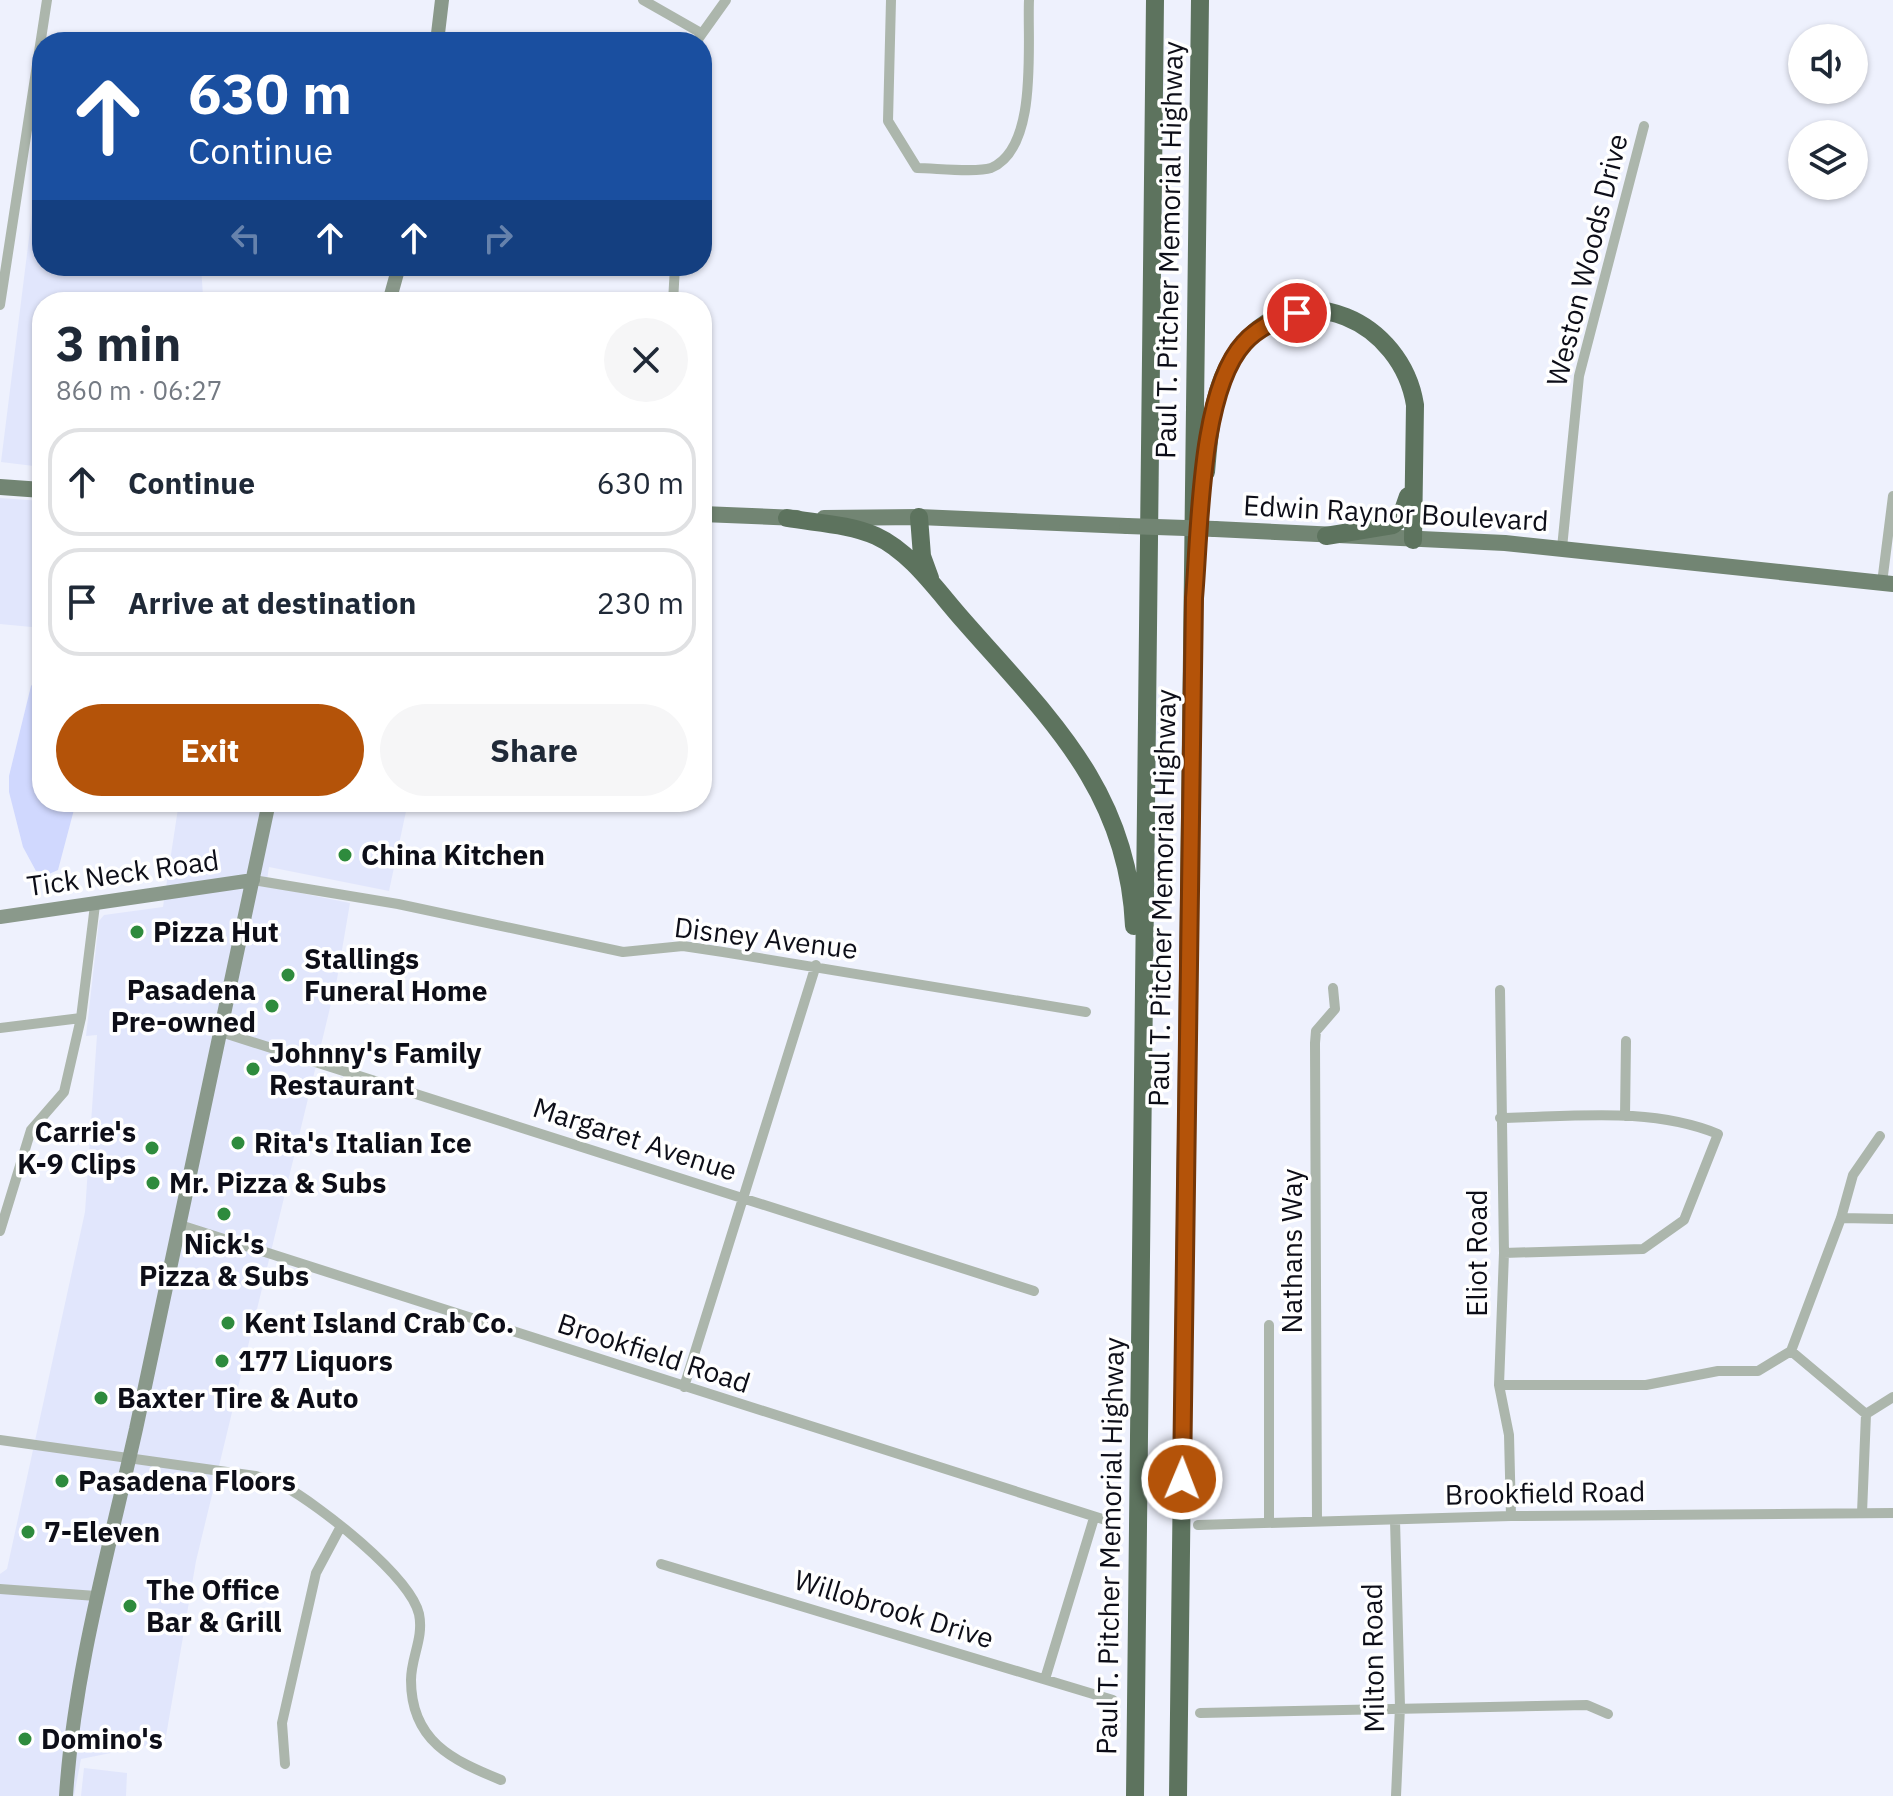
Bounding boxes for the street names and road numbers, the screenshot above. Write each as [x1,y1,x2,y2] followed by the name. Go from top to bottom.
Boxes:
[1146,41,1191,459] street label: Paul T. Pitcher Memorial Highway
[1537,130,1636,390] street label: Weston Woods Drive
[1242,486,1550,539] street label: Edwin Raynor Boulevard
[1139,689,1184,1107] street label: Paul T. Pitcher Memorial Highway
[25,841,221,904] street label: Tick Neck Road
[672,908,860,967] street label: Disney Avenue
[528,1088,742,1189] street label: Margaret Avenue
[1273,1168,1310,1334] street label: Nathans Way
[1458,1189,1495,1317] street label: Eliot Road
[553,1304,755,1401] street label: Brookfield Road
[1087,1337,1132,1755] street label: Paul T. Pitcher Memorial Highway
[1444,1472,1646,1513] street label: Brookfield Road
[790,1561,998,1656] street label: Willobrook Drive
[1353,1583,1392,1733] street label: Milton Road

